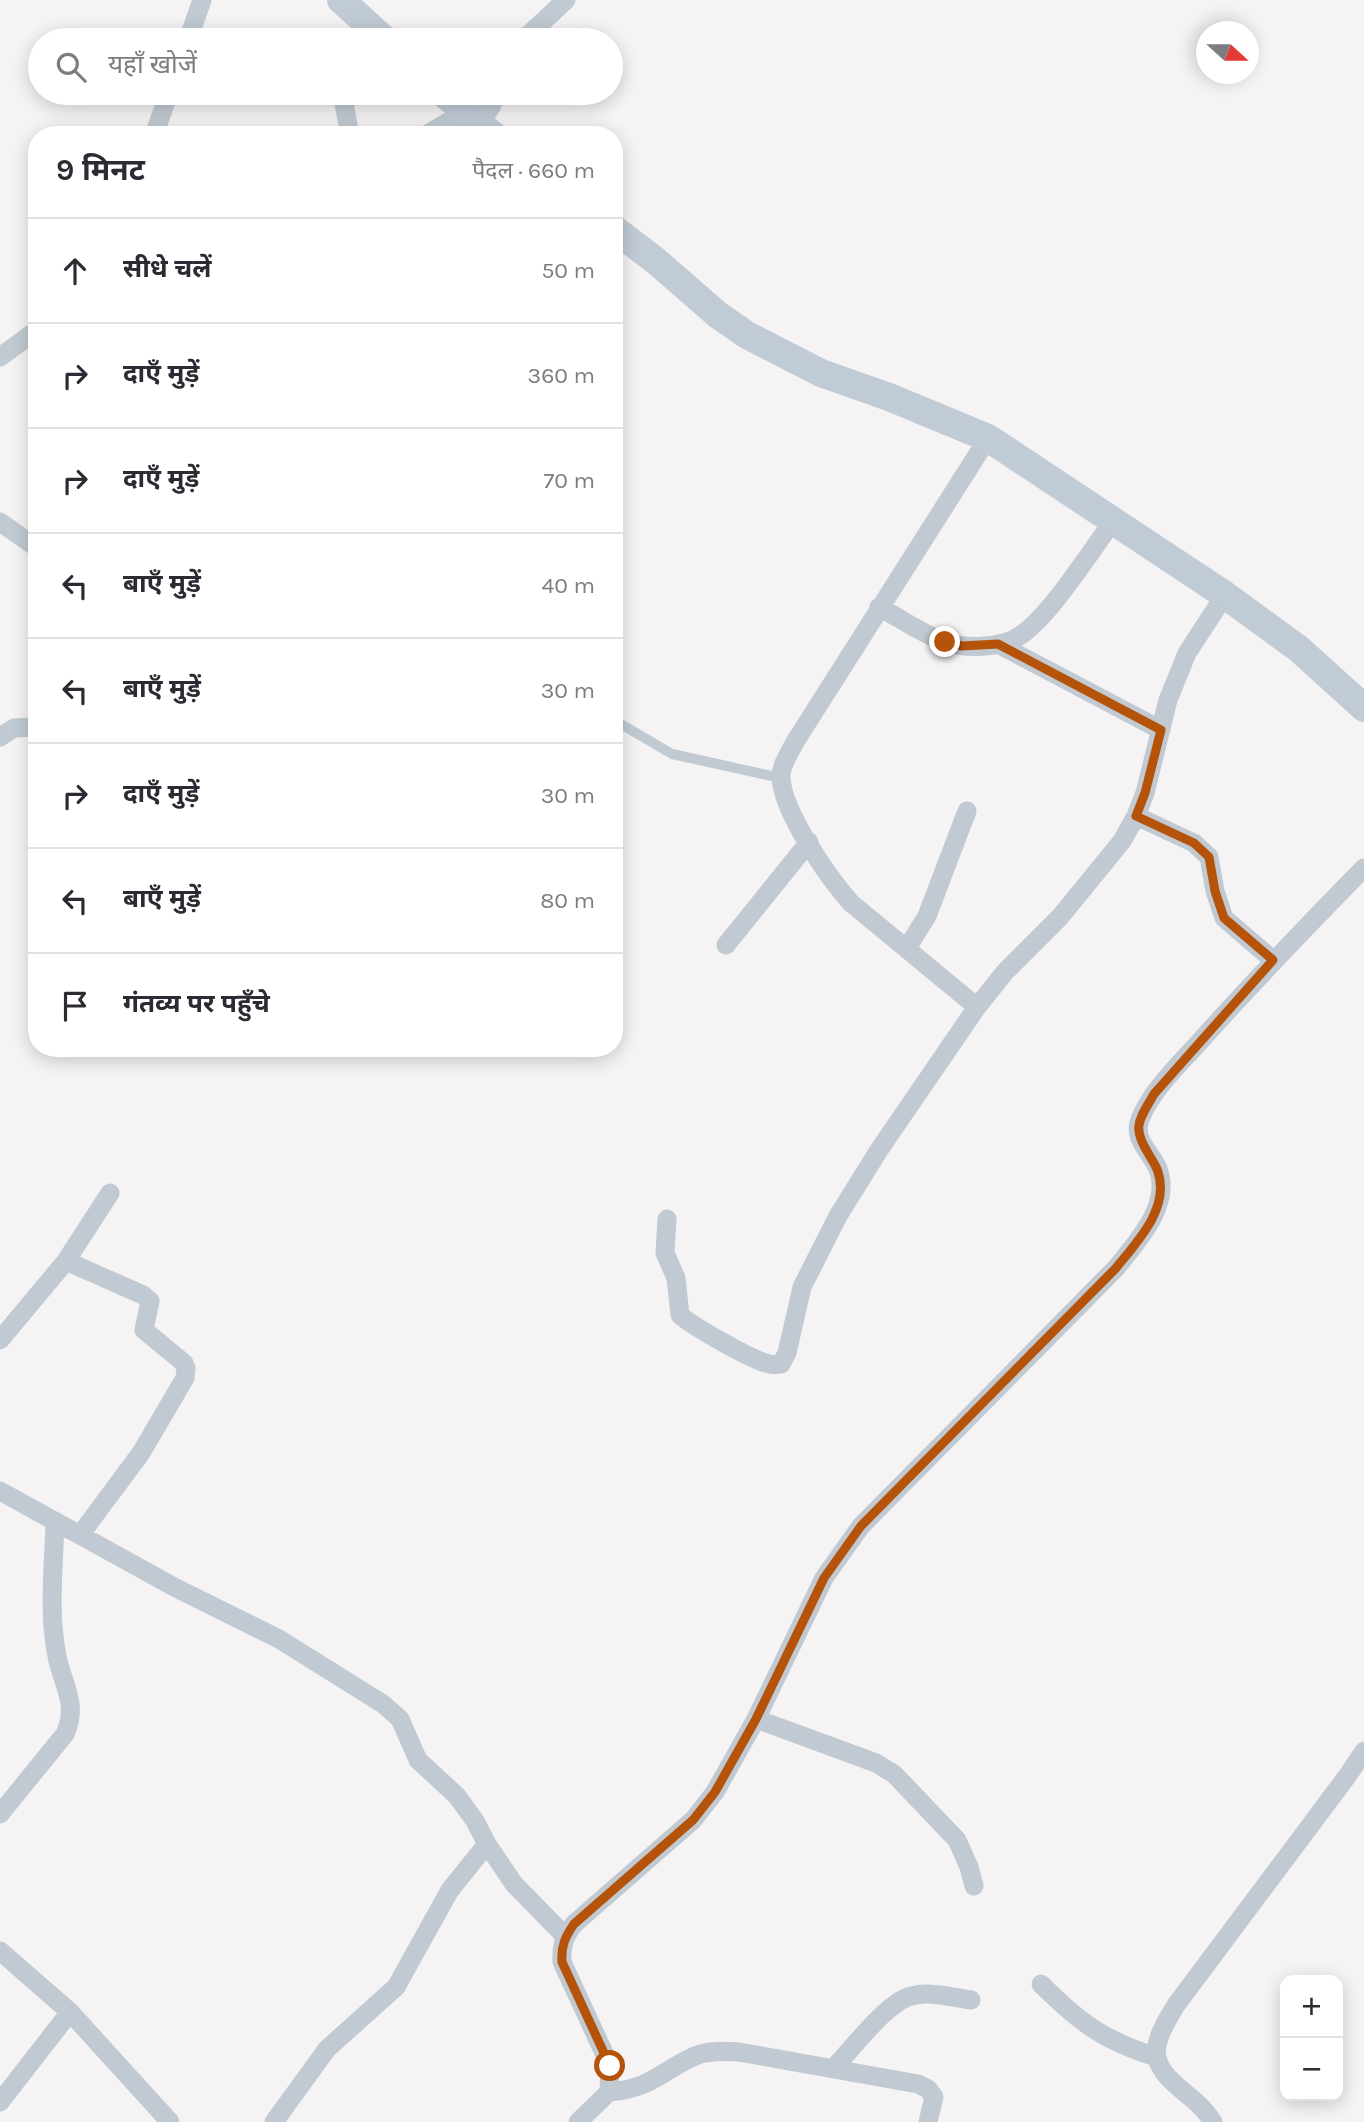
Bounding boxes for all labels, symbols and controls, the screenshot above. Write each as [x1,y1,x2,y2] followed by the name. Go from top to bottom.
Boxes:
[1196,21,1259,84] north arrow
[28,28,623,105] search box
[52,48,90,86] icon: search
[108,49,197,80] text: यहाँ खोजें
[56,152,145,188] text: 9 मिनट
[472,157,595,184] text: पैदल · 660 m
[56,252,94,290] icon: ahead
[123,253,212,284] text: सीधे चलें
[541,257,595,284] text: 50 m
[56,357,94,395] icon: right
[123,358,199,389] text: दाएँ मुड़ें
[528,362,595,389] text: 360 m
[56,462,94,500] icon: right
[123,463,199,494] text: दाएँ मुड़ें
[544,467,595,494] text: 70 m
[56,567,94,605] icon: left
[123,568,201,599] text: बाएँ मुड़ें
[542,572,595,599] text: 40 m
[929,626,960,657] route end
[56,672,94,710] icon: left
[123,673,201,704] text: बाएँ मुड़ें
[541,677,595,704] text: 30 m
[56,777,94,815] icon: right
[123,778,199,809] text: दाएँ मुड़ें
[541,782,595,809] text: 30 m
[56,882,94,920] icon: left
[123,883,201,914] text: बाएँ मुड़ें
[540,887,595,914] text: 80 m
[56,987,94,1025] icon: arrive
[123,988,270,1019] text: गंतव्य पर पहुँचे
[1280,1975,1343,2101] map controls
[1280,1975,1343,2038] button: +
[1280,2038,1343,2101] button: −
[594,2050,625,2081] route start

